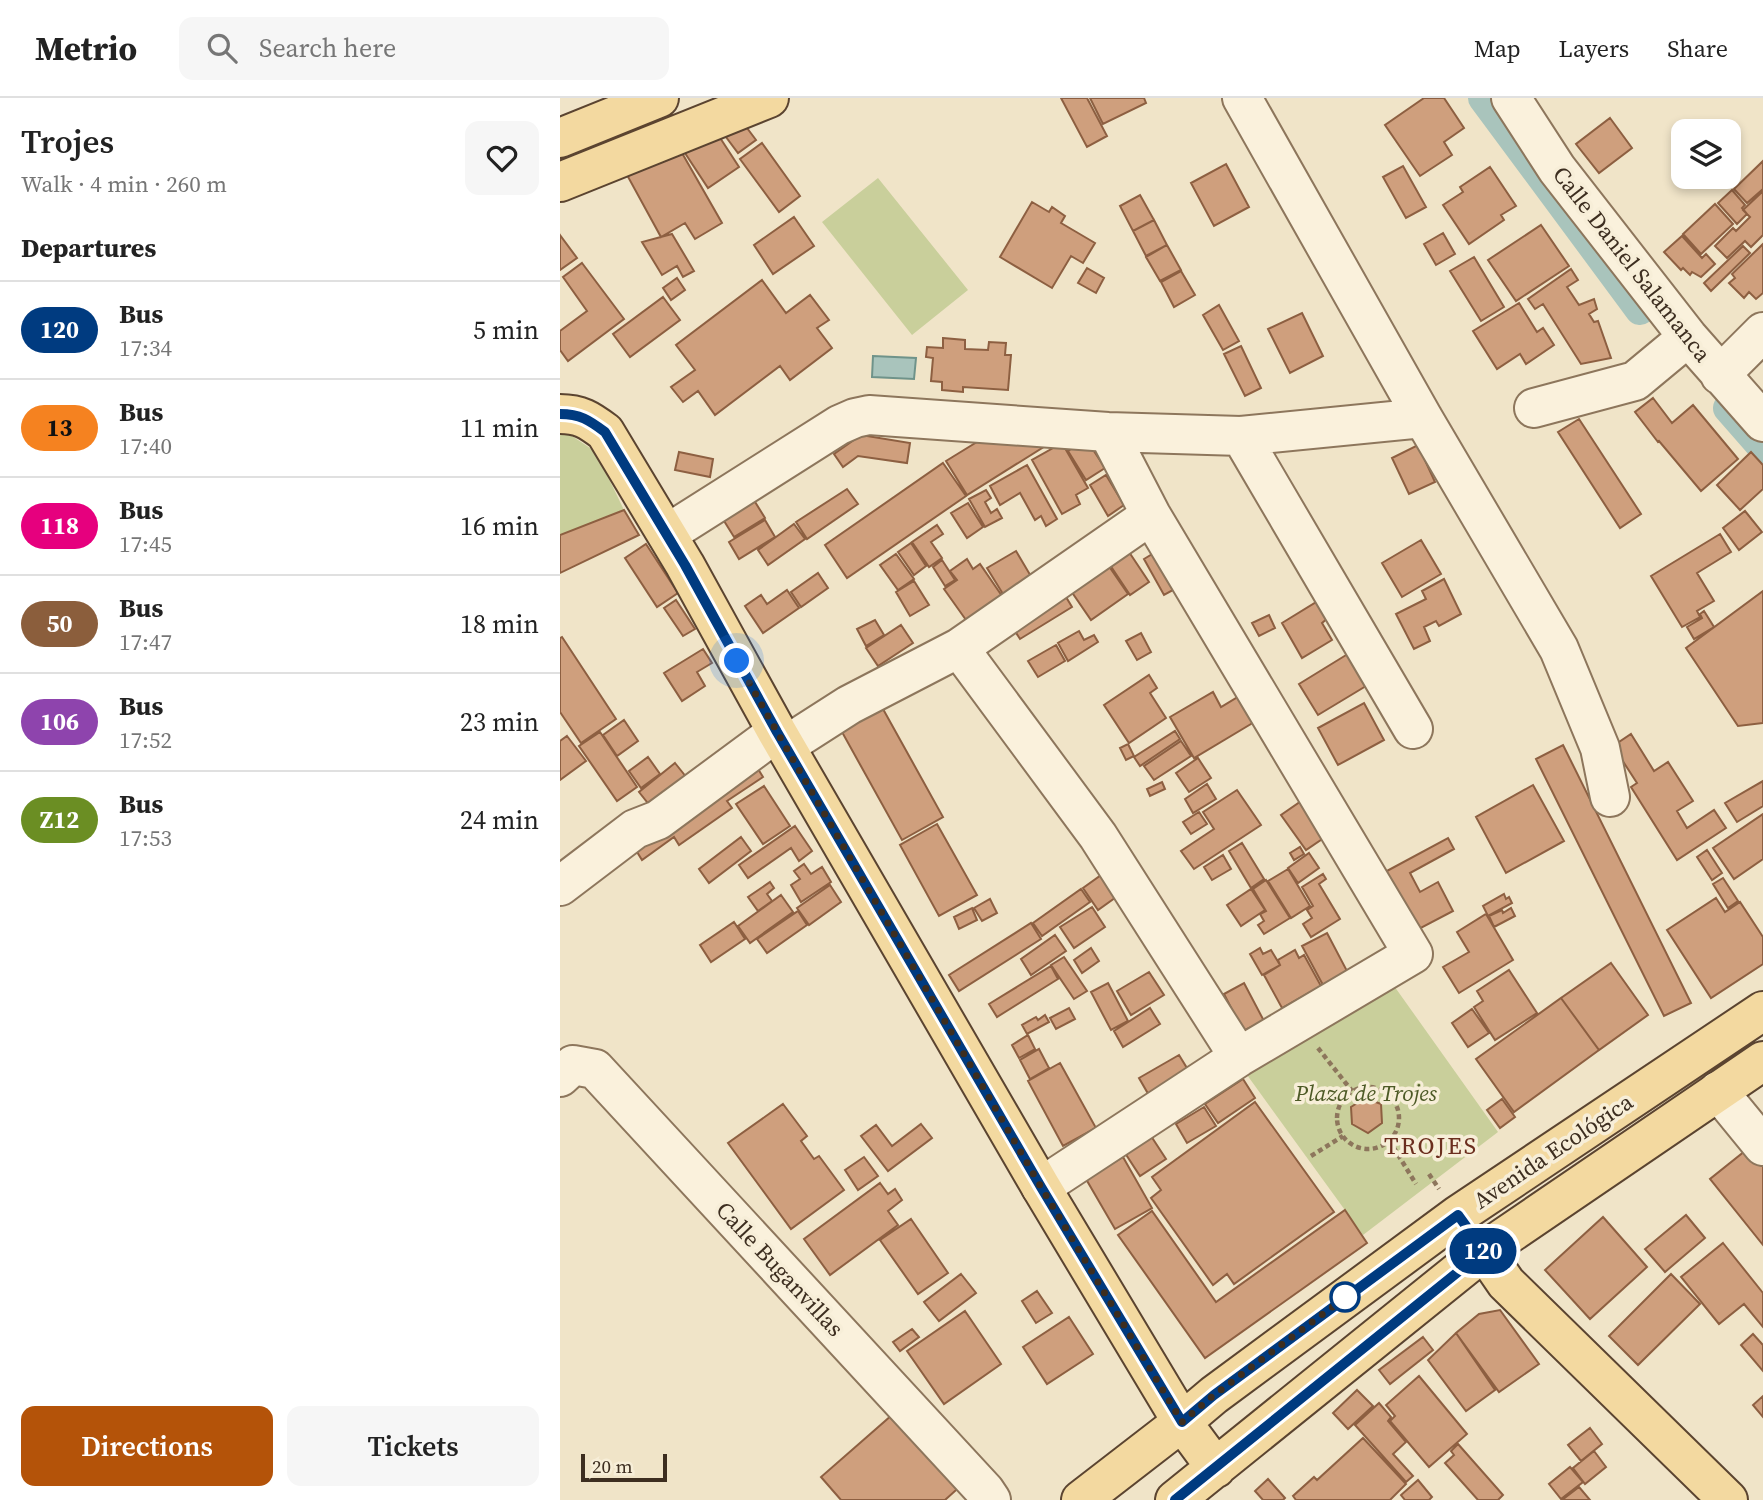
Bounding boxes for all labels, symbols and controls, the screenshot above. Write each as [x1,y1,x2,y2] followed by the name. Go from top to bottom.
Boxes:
[179,17,669,80] search box
[35,26,137,71] text: Metrio
[203,29,241,67] icon: search
[259,30,396,66] text: Search here
[1474,32,1521,65] text: Map
[1559,32,1629,65] text: Layers
[1667,32,1728,65] text: Share
[21,119,114,164] text: Trojes
[1671,119,1741,189] map controls
[1671,119,1741,189] button: layers
[465,121,539,195] button: heart
[1545,159,1719,369] street label: Calle Daniel Salamanca
[21,168,227,200] text: Walk · 4 min · 260 m
[21,230,156,266] text: Departures
[119,296,163,332] text: Bus
[473,312,539,348] text: 5 min
[40,313,79,346] text: 120
[119,332,172,364] text: 17:34
[119,394,163,430] text: Bus
[460,410,539,446] text: 11 min
[46,411,73,444] text: 13
[119,430,172,462] text: 17:40
[119,492,163,528] text: Bus
[460,508,539,544] text: 16 min
[40,509,79,542] text: 118
[119,528,172,560] text: 17:45
[119,590,163,626] text: Bus
[460,606,539,642] text: 18 min
[46,607,73,640] text: 50
[119,626,172,658] text: 17:47
[719,643,754,678] your location
[119,688,163,724] text: Bus
[460,704,539,740] text: 23 min
[40,705,79,738] text: 106
[119,724,172,756] text: 17:52
[119,786,163,822] text: Bus
[460,802,539,838] text: 24 min
[40,803,79,836] text: Z12
[119,822,172,854] text: 17:53
[1294,1077,1438,1109] park label: Plaza de Trojes
[1467,1086,1639,1216] street label: Avenida Ecológica
[1384,1129,1478,1162] district label: TROJES
[709,1194,851,1344] street label: Calle Buganvillas
[1443,1228,1523,1274] line badge: 120
[1463,1234,1503,1267] text: 120
[1330,1282,1360,1312] unlabelled marker
[21,1406,273,1486] button: Directions
[287,1406,539,1486] button: Tickets
[581,1451,667,1483] scale bar
[592,1453,633,1479] text: 20 m

